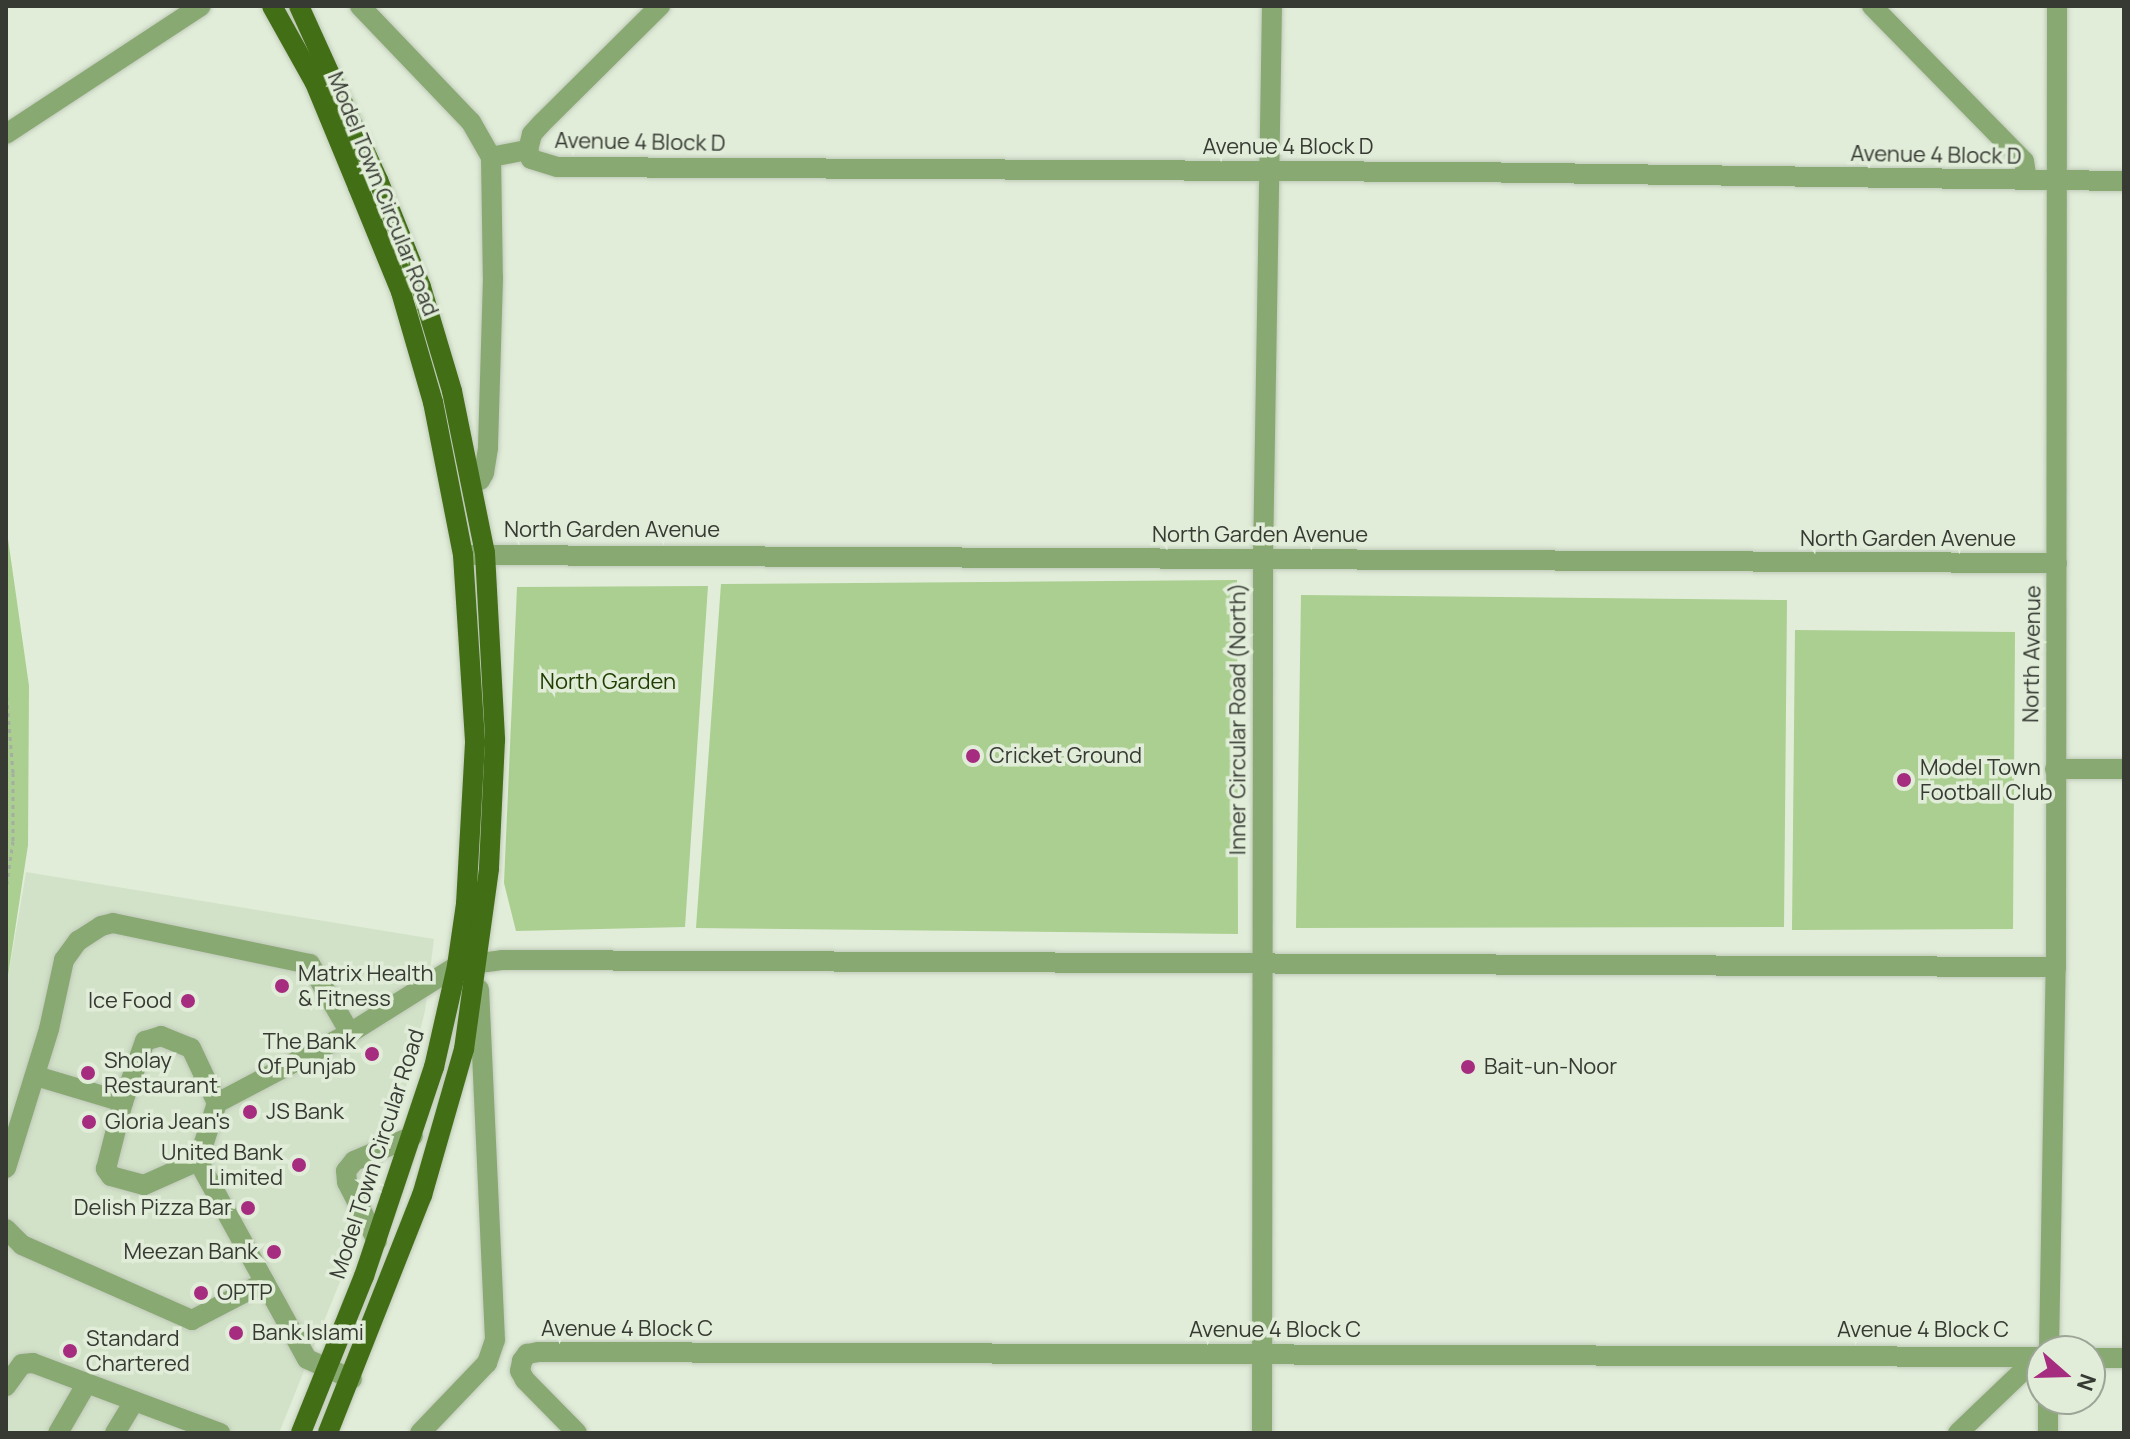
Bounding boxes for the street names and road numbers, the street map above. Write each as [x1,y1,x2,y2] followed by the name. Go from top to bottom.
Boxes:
[322,68,444,320] street label: Model Town Circular Road
[554,127,726,157] street label: Avenue 4 Block D
[1203,134,1373,160] street label: Avenue 4 Block D
[1850,140,2022,170] street label: Avenue 4 Block D
[504,517,720,543] street label: North Garden Avenue
[1152,522,1368,548] street label: North Garden Avenue
[1800,526,2016,552] street label: North Garden Avenue
[1225,583,1251,855] street label: Inner Circular Road (North)
[2018,585,2046,723] street label: North Avenue
[324,1026,430,1282] street label: Model Town Circular Road
[541,1316,713,1342] street label: Avenue 4 Block C
[1189,1317,1361,1343] street label: Avenue 4 Block C
[1837,1317,2009,1343] street label: Avenue 4 Block C

